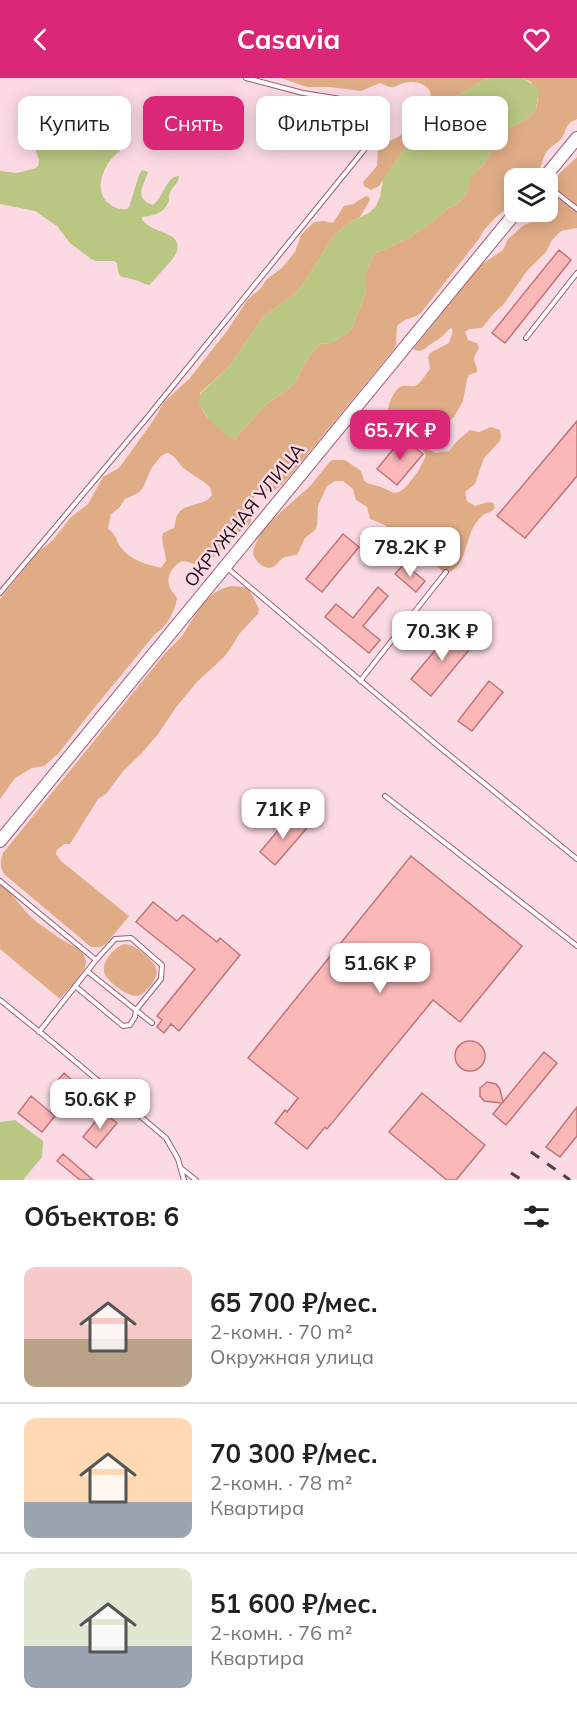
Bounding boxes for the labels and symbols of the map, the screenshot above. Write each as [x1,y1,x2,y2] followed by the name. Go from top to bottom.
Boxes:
[345,410,455,461] pin: 65.7K ₽
[179,439,309,591] street label: ОКРУЖНАЯ УЛИЦА
[355,527,465,578] pin: 78.2K ₽
[387,611,497,662] pin: 70.3K ₽
[241,789,325,840] pin: 71K ₽
[325,943,435,994] pin: 51.6K ₽
[45,1079,155,1130] pin: 50.6K ₽

